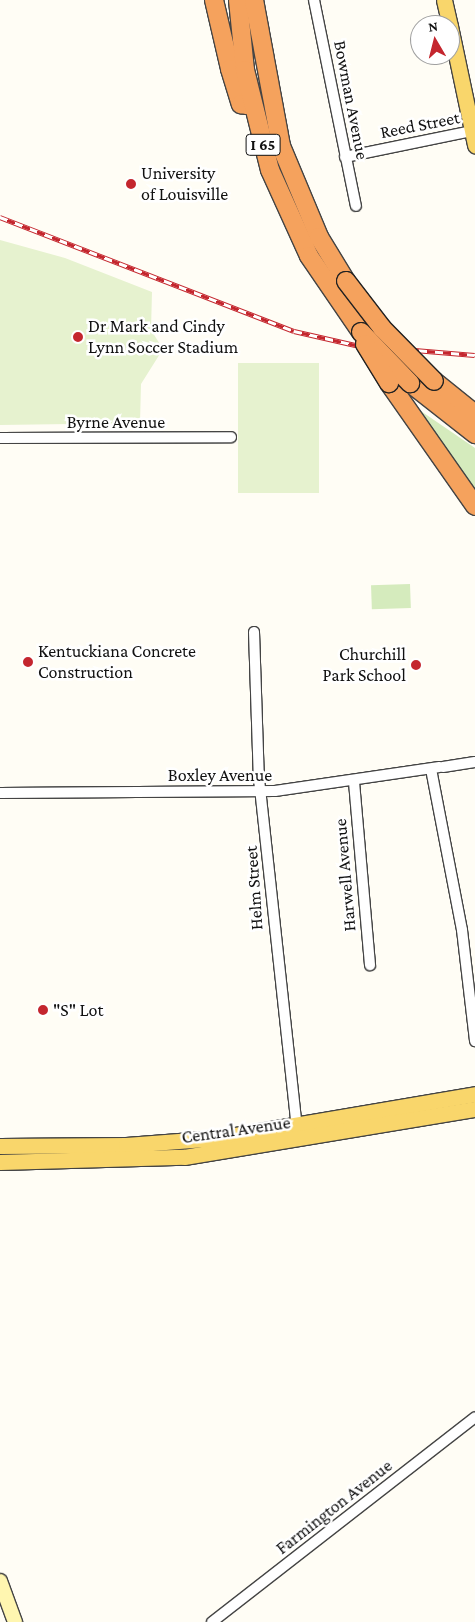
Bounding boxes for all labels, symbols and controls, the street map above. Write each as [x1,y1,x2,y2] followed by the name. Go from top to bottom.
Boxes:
[410,15,460,65] north arrow
[427,18,439,35] text: N
[329,39,373,161] street label: Bowman Avenue
[378,107,462,143] street label: Reed Street
[246,132,280,158] road number: I 65
[141,163,228,205] place label: University of Louisville
[125,178,137,190] marker: University of Louisville
[88,316,238,358] place label: Dr Mark and Cindy Lynn Soccer Stadium
[72,331,84,343] marker: Dr Mark and Cindy Lynn Soccer Stadium
[67,411,165,433] street label: Byrne Avenue
[38,641,196,684] place label: Kentuckiana Concrete Construction
[323,644,406,686] place label: Churchill Park School
[22,656,34,668] marker: Kentuckiana Concrete Construction
[410,659,422,671] marker: Churchill Park School
[168,764,272,786] street label: Boxley Avenue
[329,818,361,932] street label: Harwell Avenue
[240,845,268,931] street label: Helm Street
[53,999,103,1021] place label: "S" Lot
[37,1004,49,1016] marker: "S" Lot
[180,1112,292,1148] street label: Central Avenue
[272,1455,396,1559] street label: Farmington Avenue

